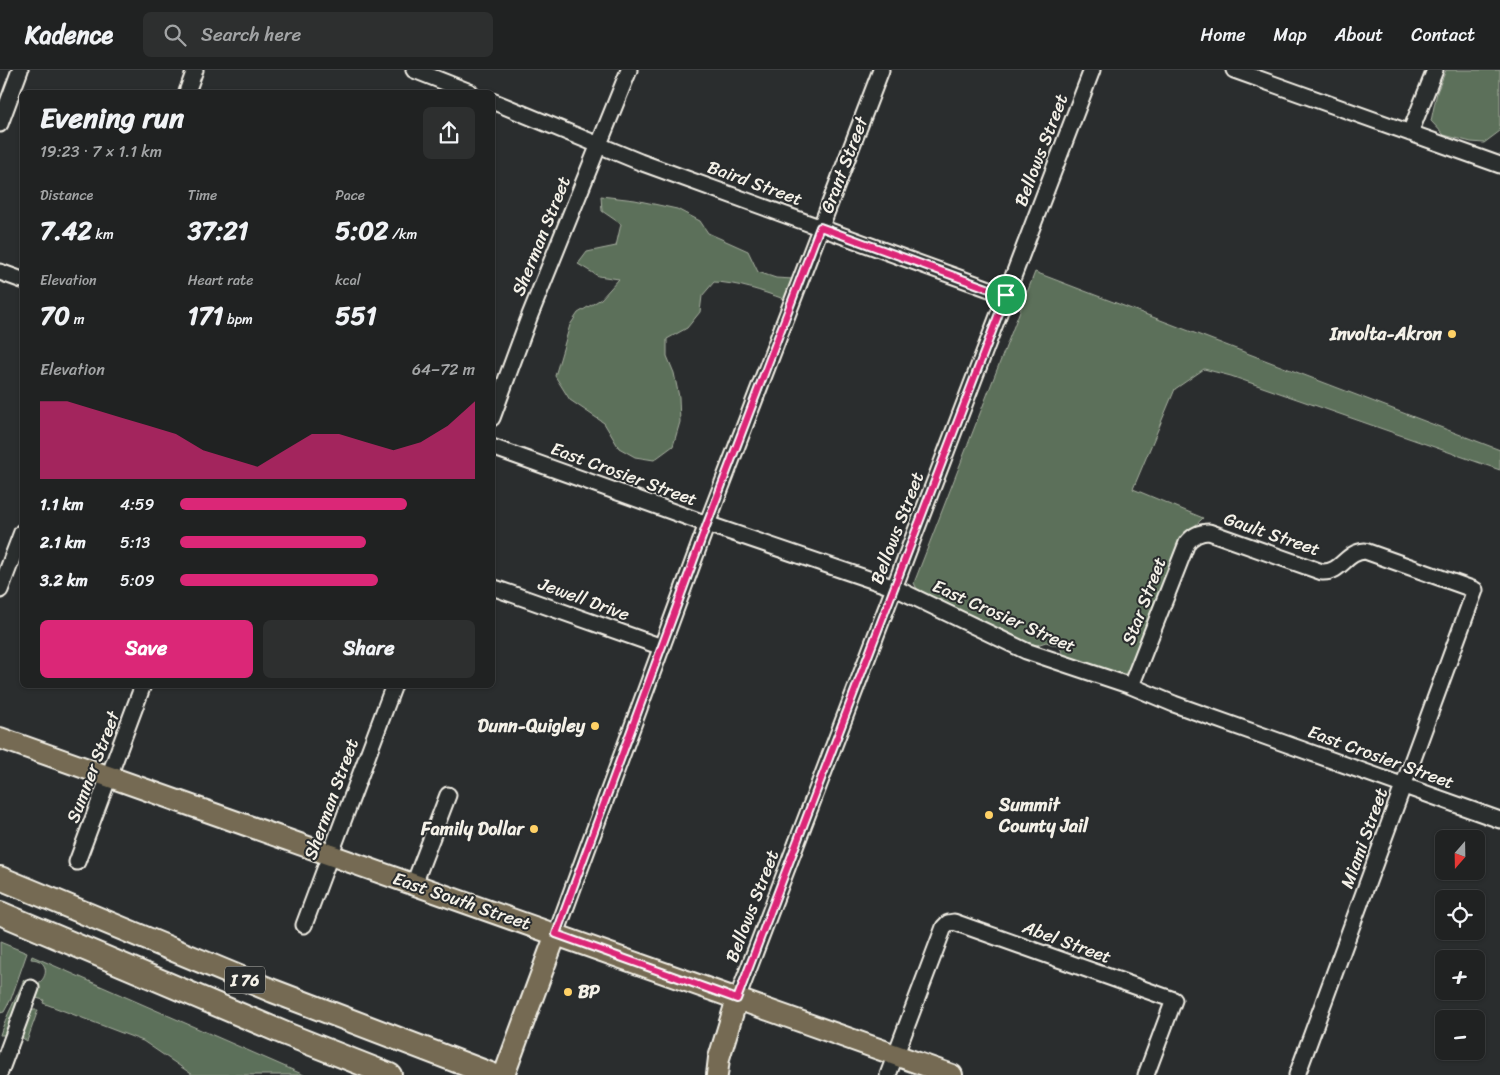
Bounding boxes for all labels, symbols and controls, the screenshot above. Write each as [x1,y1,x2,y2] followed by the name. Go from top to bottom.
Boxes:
[143,12,493,57] search box
[25,14,113,56] text: Kadence
[201,18,301,51] text: Search here
[1201,19,1246,51] text: Home
[1274,19,1307,51] text: Map
[1335,19,1383,51] text: About
[1411,19,1475,51] text: Contact
[161,21,189,49] icon: search
[1005,89,1077,211] street label: Bellows Street
[40,93,184,142] text: Evening run
[423,107,475,159] button: share
[811,111,877,218] street label: Grant Street
[40,137,162,166] text: 19:23 · 7 × 1.1 km
[703,151,807,215] street label: Baird Street
[502,171,580,301] street label: Sherman Street
[40,183,93,208] text: Distance
[188,183,217,208] text: Time
[335,183,365,208] text: Pace
[40,208,92,253] text: 7.42
[188,208,248,253] text: 37:21
[335,208,388,253] text: 5:02
[92,222,114,247] text: km
[388,222,417,247] text: /km
[40,268,97,293] text: Elevation
[188,268,253,293] text: Heart rate
[335,268,361,293] text: kcal
[985,274,1027,316] pin
[992,281,1020,309] icon: arrive
[40,293,70,338] text: 70
[188,293,223,338] text: 171
[335,293,377,338] text: 551
[70,307,84,332] text: m
[223,307,253,332] text: bpm
[1329,318,1442,350] place label: Involta-Akron
[1446,328,1458,340] marker: Involta-Akron
[40,355,105,384] text: Elevation
[412,355,475,384] text: 64–72 m
[546,433,702,515] street label: East Crosier Street
[861,467,933,589] street label: Bellows Street
[40,490,84,519] text: 1.1 km
[120,490,154,519] text: 4:59
[1220,503,1325,565] street label: Gault Street
[40,528,86,557] text: 2.1 km
[120,528,150,557] text: 5:13
[1113,552,1175,650] street label: Star Street
[40,566,88,595] text: 3.2 km
[120,566,155,595] text: 5:09
[533,567,634,630] street label: Jewell Drive
[927,570,1081,662] street label: East Crosier Street
[40,620,253,678] button: Save
[263,620,475,678] button: Share
[57,706,129,828] street label: Sumner Street
[478,710,586,742] place label: Dunn-Quigley
[1303,716,1459,798] street label: East Crosier Street
[589,720,601,732] marker: Dunn-Quigley
[294,734,368,864] street label: Sherman Street
[1331,783,1397,893] street label: Miami Street
[998,789,1089,842] place label: Summit County Jail
[983,809,995,821] marker: Summit County Jail
[420,813,526,845] place label: Family Dollar
[528,823,540,835] marker: Family Dollar
[1435,830,1485,880] north arrow
[1435,830,1485,1060] map controls
[716,845,788,967] street label: Bellows Street
[389,862,536,940] street label: East South Street
[1435,890,1485,940] button: locate
[1017,911,1116,973] street label: Abel Street
[1435,950,1485,1000] button: +
[225,966,265,994] road number: I 76
[578,976,600,1008] place label: BP
[562,986,574,998] marker: BP
[1435,1010,1485,1060] button: −

